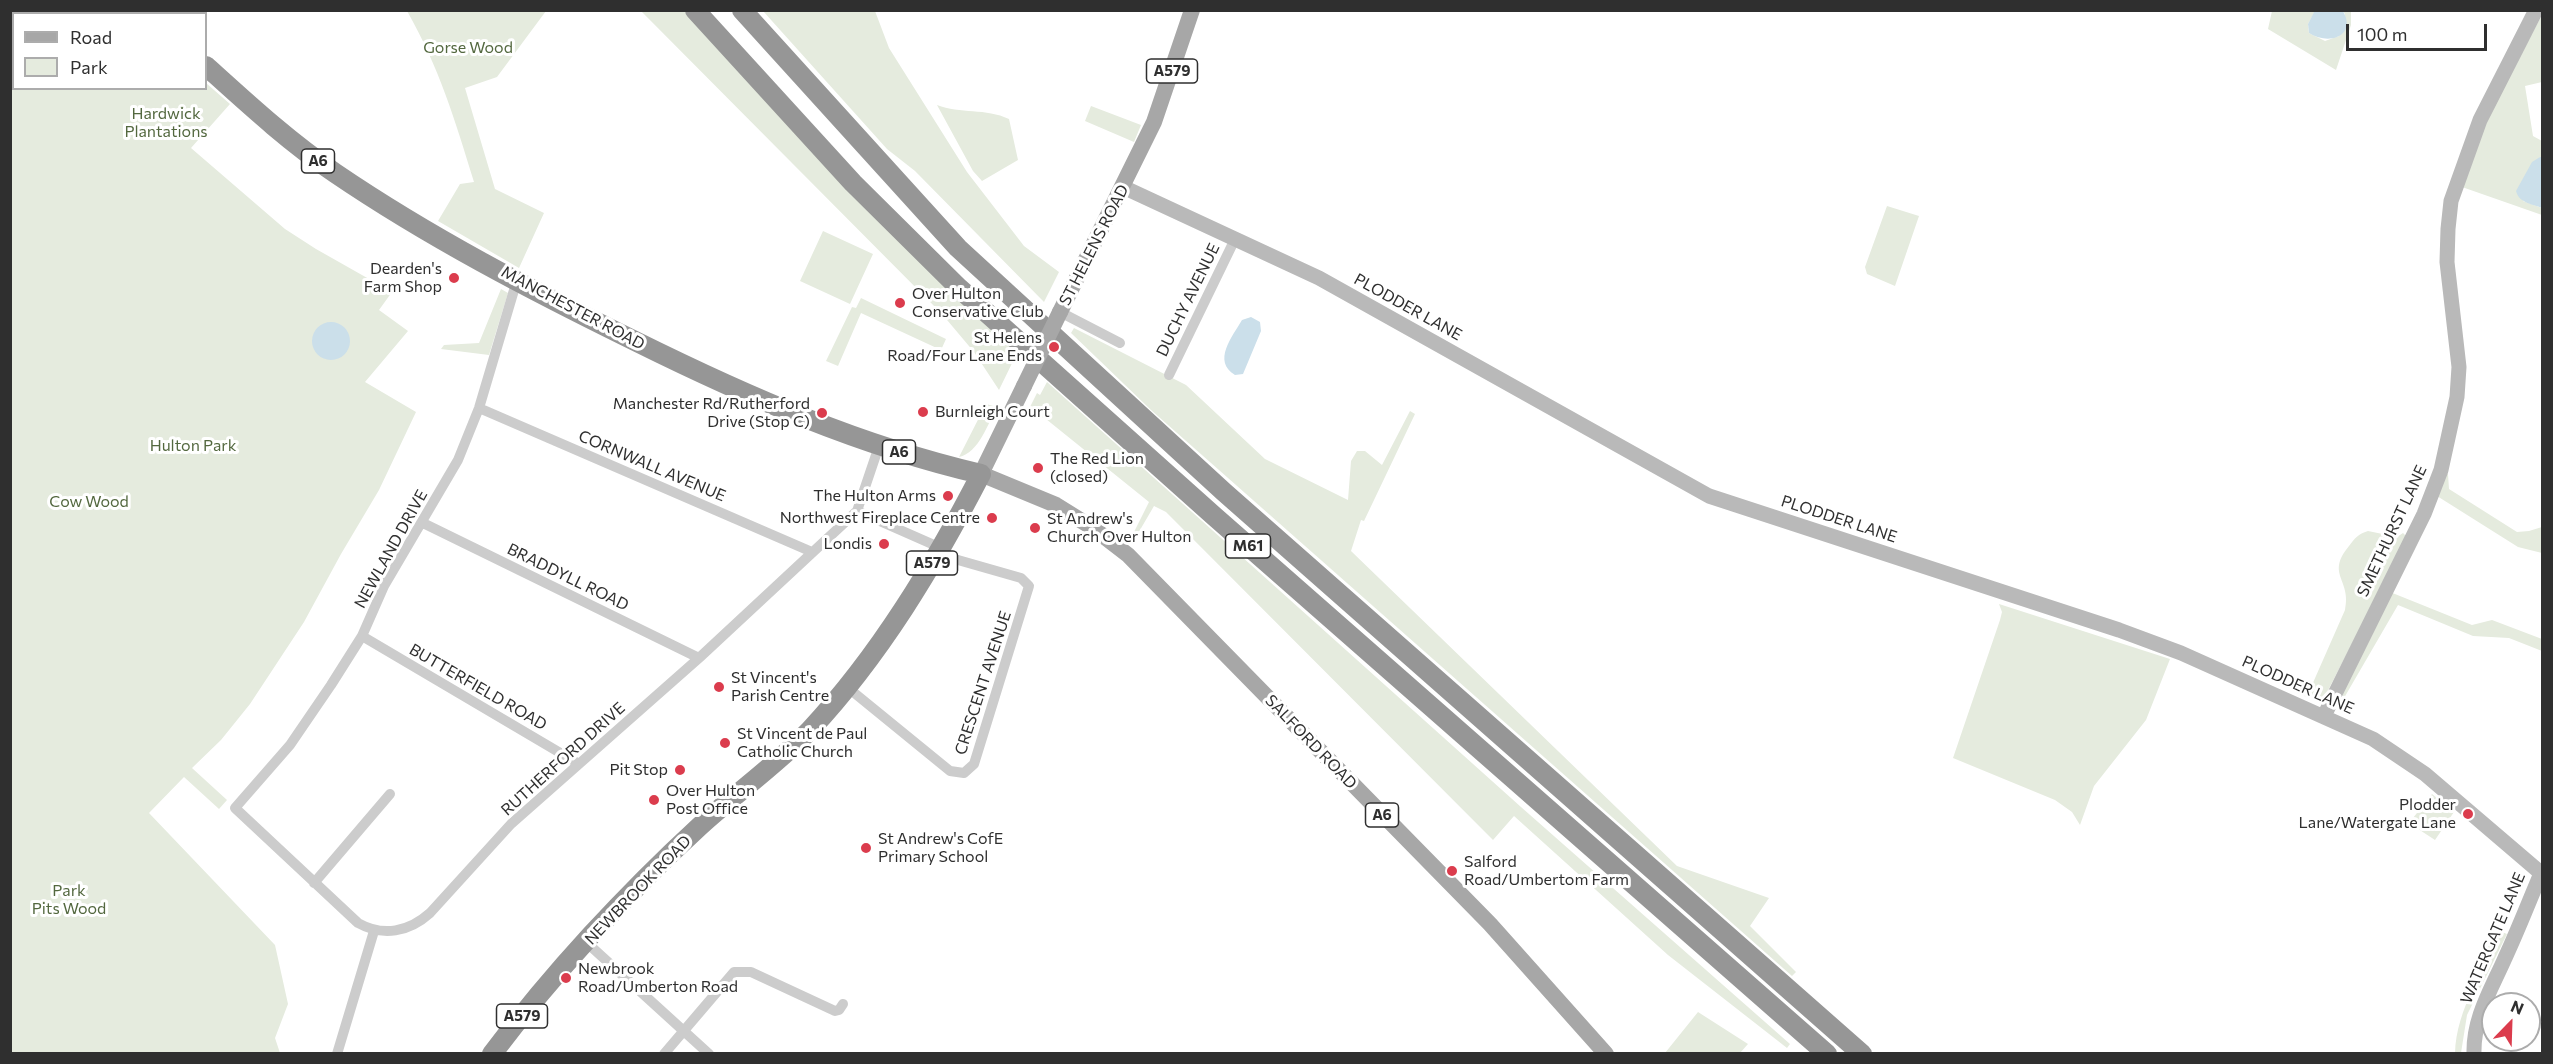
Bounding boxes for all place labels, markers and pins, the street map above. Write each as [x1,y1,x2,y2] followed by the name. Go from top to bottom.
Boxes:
[364,259,442,297] place label: Dearden's Farm Shop
[447,271,461,285] marker: Dearden's Farm Shop
[912,284,1044,322] place label: Over Hulton Conservative Club
[893,296,907,310] marker: Over Hulton Conservative Club
[887,328,1042,366] place label: St Helens Road/Four Lane Ends
[1047,340,1061,354] marker: St Helens Road/Four Lane Ends
[613,394,810,432] place label: Manchester Rd/Rutherford Drive (Stop C)
[935,402,1050,422] place label: Burnleigh Court
[916,405,930,419] marker: Burnleigh Court
[815,406,829,420] marker: Manchester Rd/Rutherford Drive (Stop C)
[1050,449,1144,487] place label: The Red Lion (closed)
[1031,461,1045,475] marker: The Red Lion (closed)
[813,486,936,506] place label: The Hulton Arms
[941,489,955,503] marker: The Hulton Arms
[780,508,980,528] place label: Northwest Fireplace Centre
[1047,509,1191,547] place label: St Andrew's Church Over Hulton
[985,511,999,525] marker: Northwest Fireplace Centre
[1028,521,1042,535] marker: St Andrew's Church Over Hulton
[823,534,872,554] place label: Londis
[877,537,891,551] marker: Londis
[731,668,829,706] place label: St Vincent's Parish Centre
[712,680,726,694] marker: St Vincent's Parish Centre
[737,724,867,762] place label: St Vincent de Paul Catholic Church
[718,736,732,750] marker: St Vincent de Paul Catholic Church
[610,760,668,780] place label: Pit Stop
[673,763,687,777] marker: Pit Stop
[666,781,755,819] place label: Over Hulton Post Office
[647,793,661,807] marker: Over Hulton Post Office
[2299,795,2456,833] place label: Plodder Lane/Watergate Lane
[2461,807,2475,821] marker: Plodder Lane/Watergate Lane
[878,829,1003,867] place label: St Andrew's CofE Primary School
[859,841,873,855] marker: St Andrew's CofE Primary School
[1464,852,1629,890] place label: Salford Road/Umbertom Farm
[1445,864,1459,878] marker: Salford Road/Umbertom Farm
[578,959,738,997] place label: Newbrook Road/Umberton Road
[559,971,573,985] marker: Newbrook Road/Umberton Road

